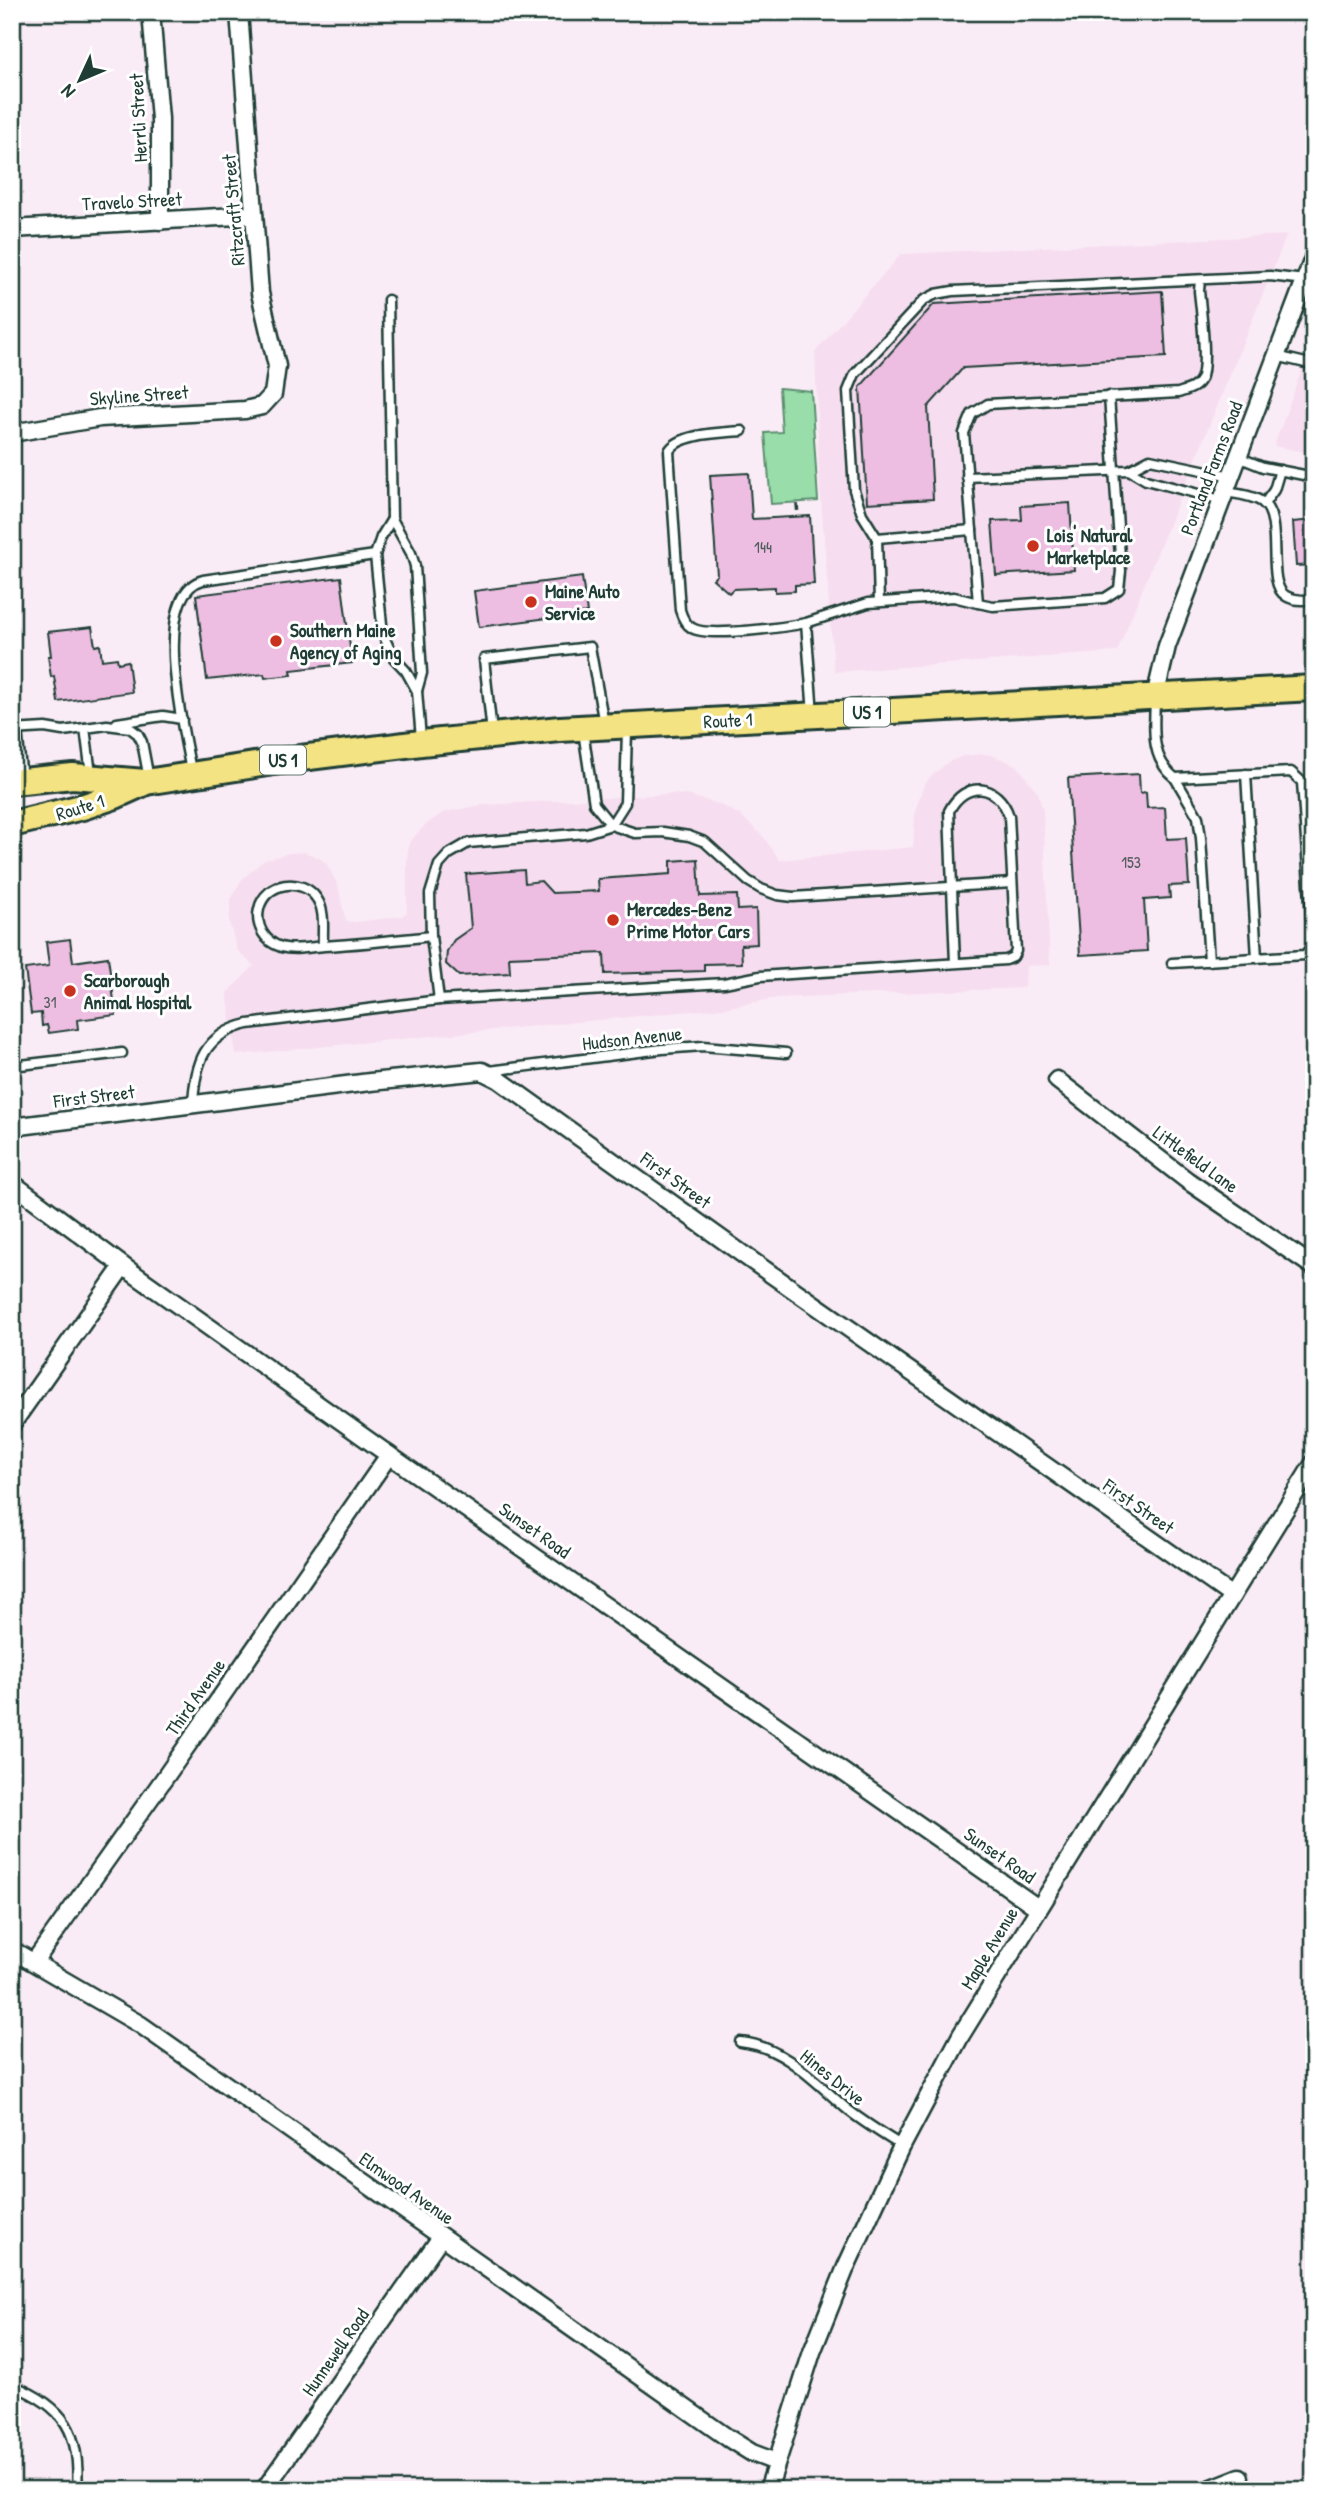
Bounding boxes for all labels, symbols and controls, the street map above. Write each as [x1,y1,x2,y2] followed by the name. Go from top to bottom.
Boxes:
[46,46,116,116] north arrow
[123,72,153,163] street label: Herrli Street
[55,79,81,104] text: N
[215,153,251,267] street label: Ritzcraft Street
[81,185,183,217] street label: Travelo Street
[89,379,190,411] street label: Skyline Street
[1174,397,1249,539] street label: Portland Farms Road
[1047,522,1133,571] place label: Lois' Natural Marketplace
[754,536,772,558] house number: 144
[1025,538,1041,554] marker: Lois' Natural Marketplace
[545,578,620,626] place label: Maine Auto Service
[523,594,539,610] marker: Maine Auto Service
[290,617,402,666] place label: Southern Maine Agency of Aging
[268,633,284,649] marker: Southern Maine Agency of Aging
[844,698,890,726] road number: US 1
[703,706,753,734] street label: Route 1
[260,746,306,774] road number: US 1
[53,787,107,827] street label: Route 1
[1121,851,1141,873] house number: 153
[627,896,751,944] place label: Mercedes-Benz Prime Motor Cars
[605,912,621,928] marker: Mercedes-Benz Prime Motor Cars
[84,967,192,1016] place label: Scarborough Animal Hospital
[62,983,78,999] marker: Scarborough Animal Hospital
[44,991,57,1013] house number: 31
[581,1020,684,1056] street label: Hudson Avenue
[51,1078,136,1114] street label: First Street
[1148,1119,1244,1199] street label: Littlefield Lane
[635,1145,717,1215] street label: First Street
[1097,1472,1180,1540] street label: First Street
[494,1496,576,1564] street label: Sunset Road
[159,1653,231,1741] street label: Third Avenue
[959,1821,1041,1889] street label: Sunset Road
[954,1901,1024,1994] street label: Maple Avenue
[795,2043,871,2112] street label: Hines Drive
[354,2146,460,2231] street label: Elmwood Avenue
[295,2303,375,2401] street label: Hunnewell Road

